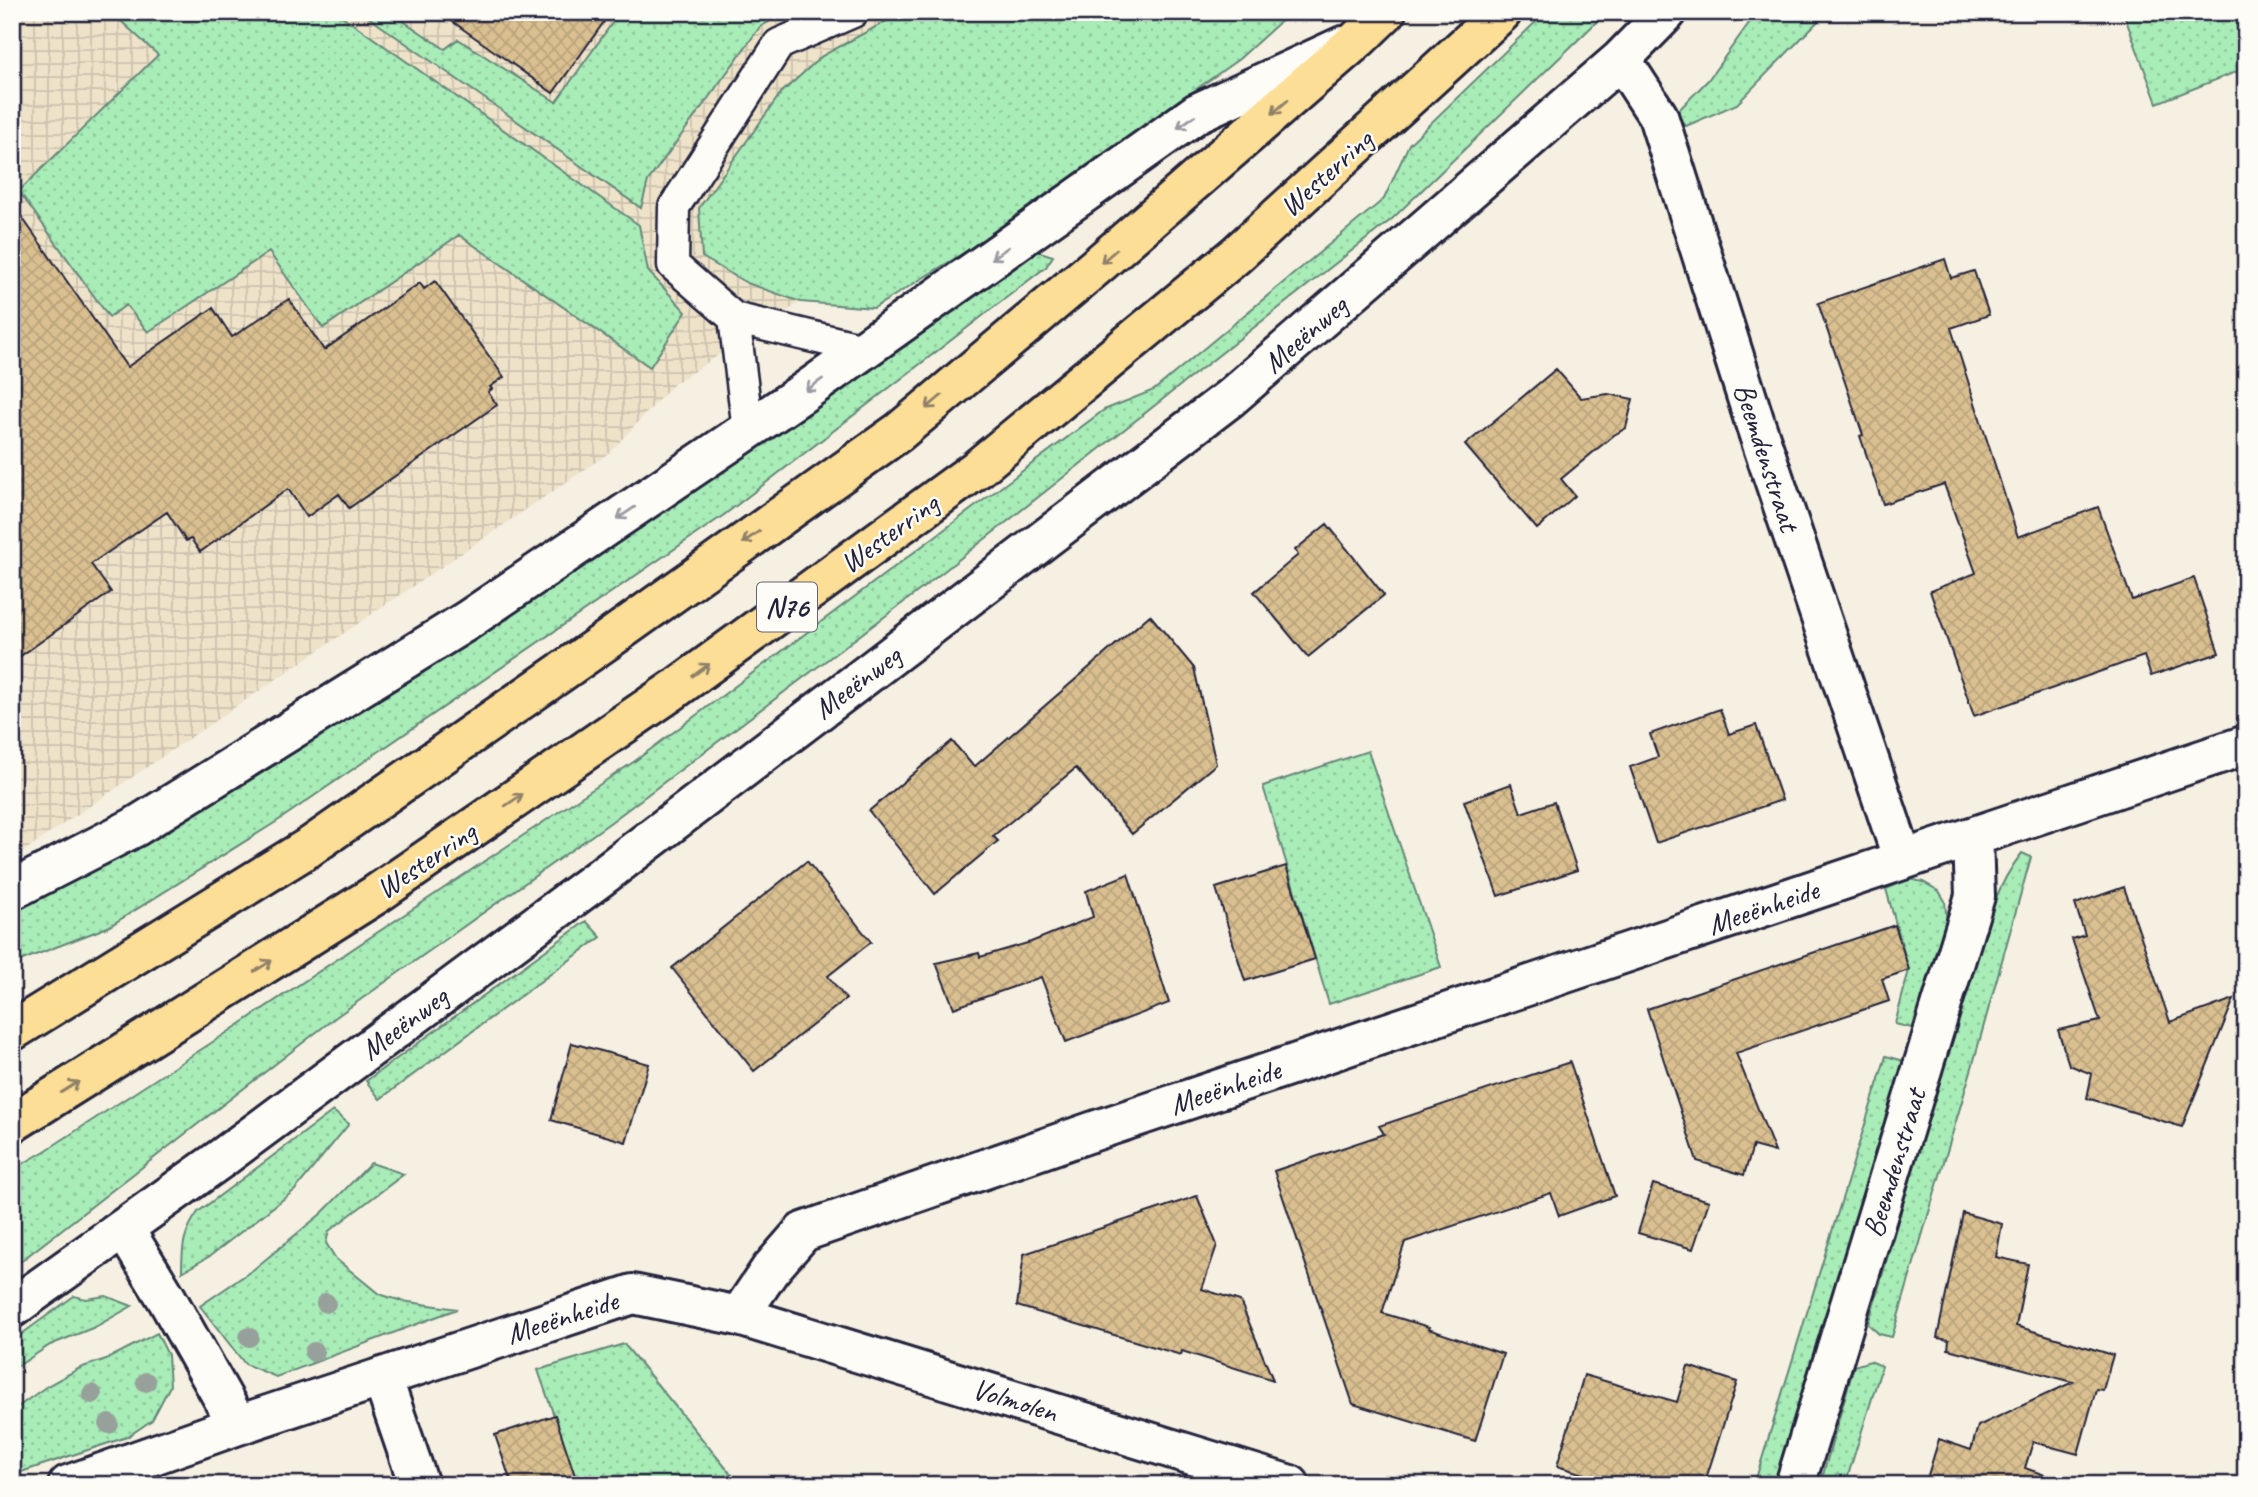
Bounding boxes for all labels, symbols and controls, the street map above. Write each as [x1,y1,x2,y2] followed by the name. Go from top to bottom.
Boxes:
[1272,99,1290,115] one-way arrow
[1177,114,1196,129] one-way arrow
[1271,120,1382,225] street label: Westerring
[991,246,1010,260] one-way arrow
[1100,248,1118,264] one-way arrow
[1255,285,1357,381] street label: Meeënweg
[805,378,824,392] one-way arrow
[1725,378,1810,539] street label: Beemdenstraat
[926,394,944,410] one-way arrow
[832,483,948,582] street label: Westerring
[617,505,636,520] one-way arrow
[742,530,761,544] one-way arrow
[757,582,817,632] road number: N76
[806,635,910,727] street label: Meeënweg
[691,663,710,678] one-way arrow
[504,793,523,807] one-way arrow
[369,811,485,907] street label: Westerring
[1703,870,1826,944] street label: Meeënheide
[252,958,272,972] one-way arrow
[353,976,457,1068] street label: Meeënweg
[1165,1050,1288,1124] street label: Meeënheide
[60,1079,79,1094] one-way arrow
[1853,1081,1935,1242] street label: Beemdenstraat
[502,1280,625,1353] street label: Meeënheide
[968,1369,1063,1431] street label: Volmolen

